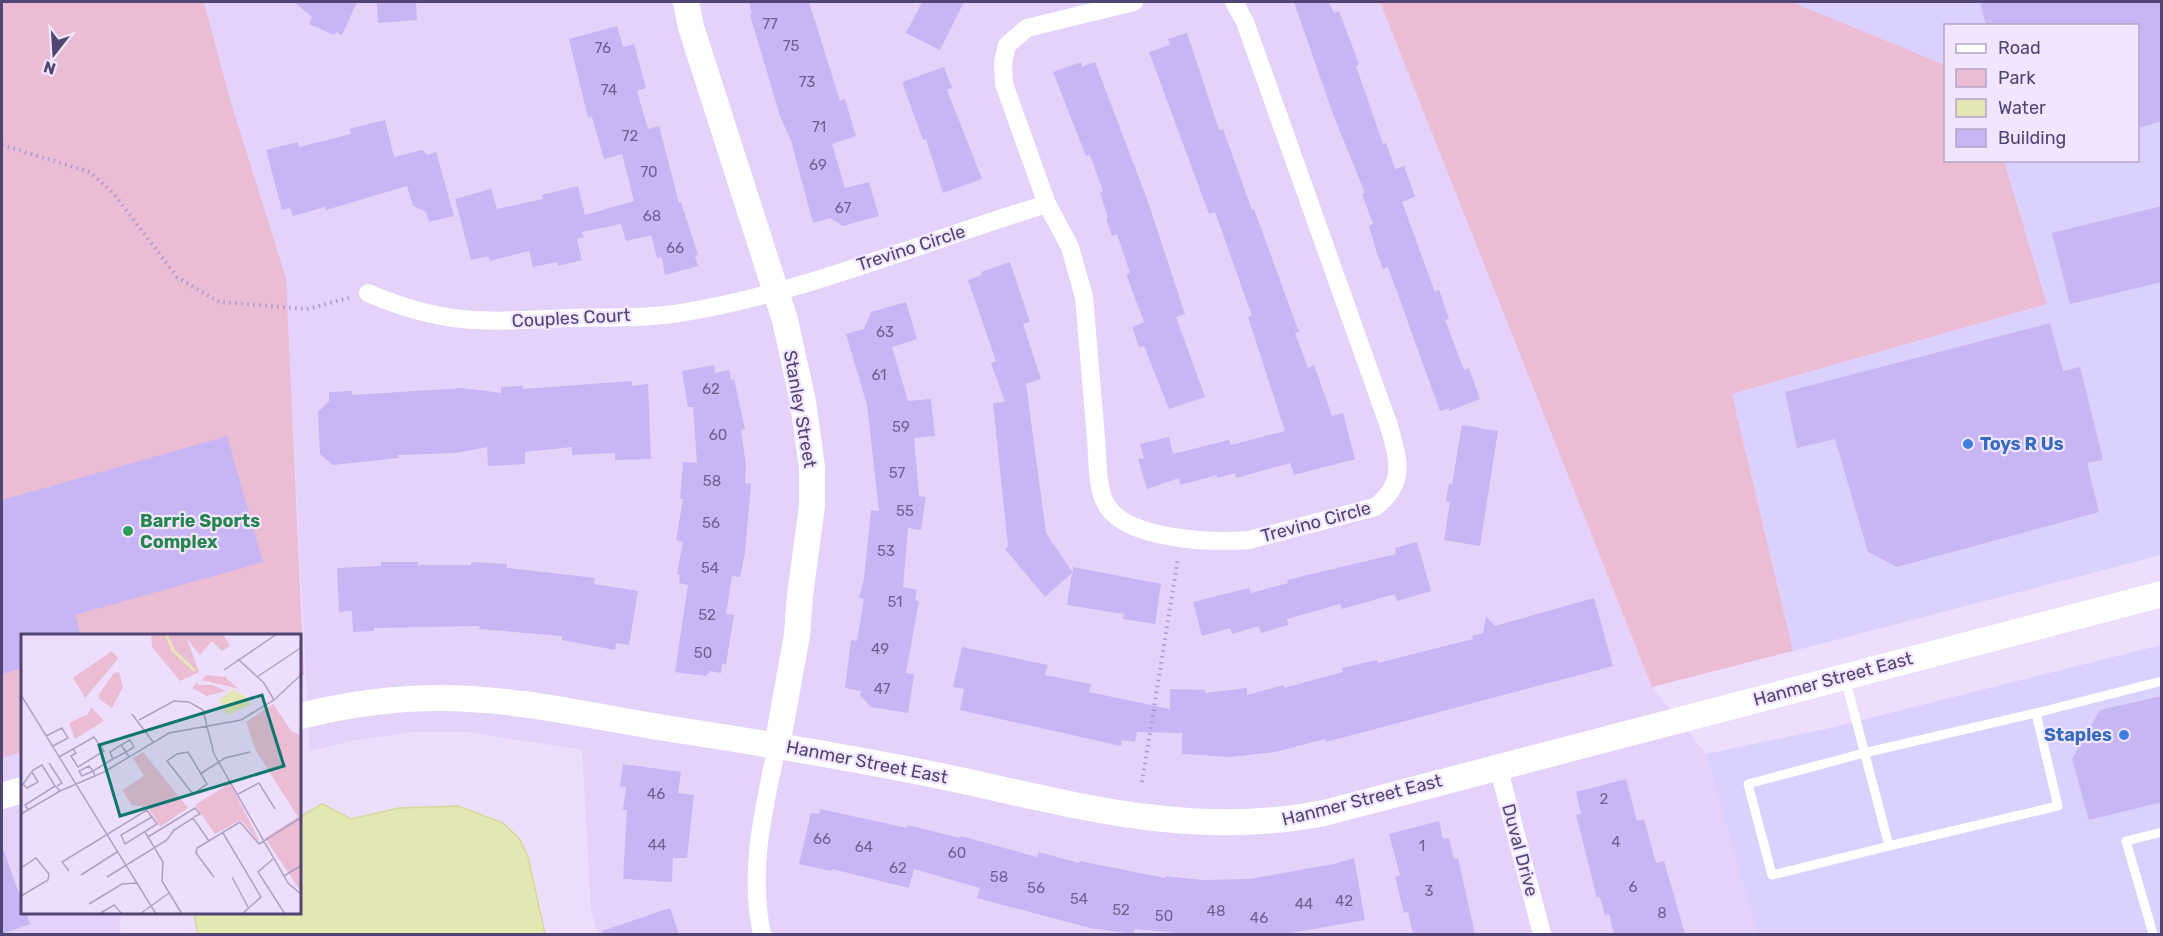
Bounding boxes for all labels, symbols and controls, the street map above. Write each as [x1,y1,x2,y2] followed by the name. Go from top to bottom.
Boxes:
[762,15,778,33] house number: 77
[24,24,84,84] north arrow
[1944,24,2139,162] legend
[783,37,799,55] house number: 75
[1998,37,2041,59] text: Road
[595,39,611,57] house number: 76
[41,57,58,79] text: N
[1998,67,2036,89] text: Park
[799,73,815,91] house number: 73
[601,81,617,99] house number: 74
[1998,97,2046,119] text: Water
[812,118,826,136] house number: 71
[622,127,638,145] house number: 72
[1998,127,2066,149] text: Building
[809,156,827,174] house number: 69
[640,163,658,181] house number: 70
[835,199,851,217] house number: 67
[643,207,661,225] house number: 68
[854,220,968,276] street label: Trevino Circle
[666,239,684,257] house number: 66
[511,304,631,332] street label: Couples Court
[876,323,894,341] house number: 63
[779,348,821,470] street label: Stanley Street
[871,366,887,384] house number: 61
[702,380,720,398] house number: 62
[892,418,910,436] house number: 59
[709,426,727,444] house number: 60
[1980,433,2064,455] place label: Toys R Us
[1961,437,1975,451] marker: Toys R Us
[889,464,906,482] house number: 57
[703,472,721,490] house number: 58
[1259,497,1373,547] street label: Trevino Circle
[896,502,914,520] house number: 55
[140,510,260,553] place label: Barrie Sports Complex
[702,514,720,532] house number: 56
[121,524,135,538] marker: Barrie Sports Complex
[877,542,895,560] house number: 53
[701,559,719,577] house number: 54
[887,593,903,611] house number: 51
[698,606,716,624] house number: 52
[21,634,302,915] inset map
[871,640,889,658] house number: 49
[694,644,712,662] house number: 50
[1751,647,1915,711] street label: Hanmer Street East
[874,680,891,698] house number: 47
[2044,724,2112,746] place label: Staples
[2117,728,2131,742] marker: Staples
[784,736,950,788] street label: Hanmer Street East
[1280,769,1444,831] street label: Hanmer Street East
[647,785,665,803] house number: 46
[1600,790,1609,808] house number: 2
[1497,801,1543,899] street label: Duval Drive
[813,830,831,848] house number: 66
[1611,833,1621,851] house number: 4
[648,836,666,854] house number: 44
[1419,837,1425,855] house number: 1
[855,838,873,856] house number: 64
[948,844,966,862] house number: 60
[889,859,907,877] house number: 62
[990,868,1008,886] house number: 58
[1628,878,1638,896] house number: 6
[1027,879,1045,897] house number: 56
[1424,882,1434,900] house number: 3
[1070,890,1088,908] house number: 54
[1335,892,1353,910] house number: 42
[1295,895,1313,913] house number: 44
[1112,901,1130,919] house number: 52
[1207,902,1225,920] house number: 48
[1657,904,1667,922] house number: 8
[1155,907,1173,925] house number: 50
[1250,909,1268,927] house number: 46

